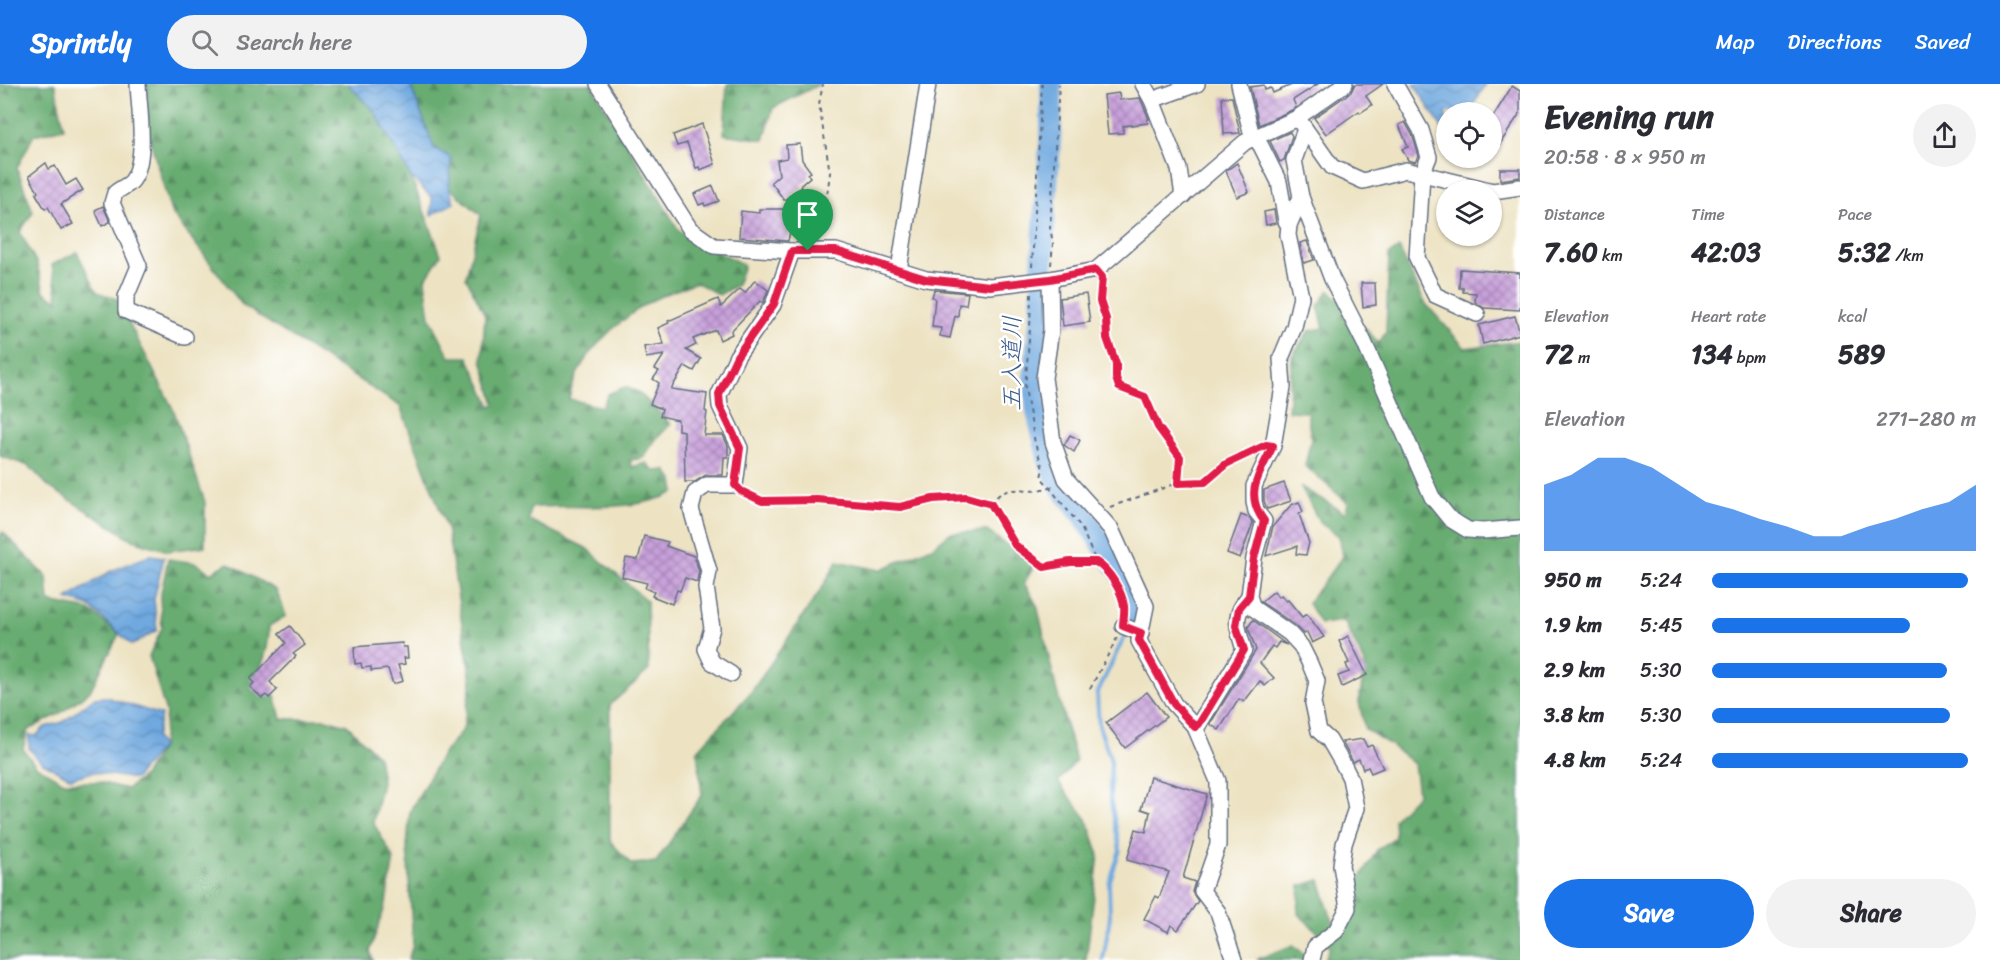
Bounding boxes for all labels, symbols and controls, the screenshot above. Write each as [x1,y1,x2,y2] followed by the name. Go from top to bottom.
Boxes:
[167,15,587,69] search box
[30,18,131,67] text: Sprintly
[236,23,352,62] text: Search here
[1716,23,1754,61] text: Map
[1787,23,1882,61] text: Directions
[1915,23,1970,61] text: Saved
[188,26,221,59] icon: search
[1544,88,1714,146] text: Evening run
[1436,102,1502,246] map controls
[1436,102,1502,168] button: locate
[1913,104,1976,167] button: share
[1544,140,1706,175] text: 20:58 · 8 × 950 m
[1436,180,1502,246] button: layers
[782,189,833,251] pin
[791,198,824,231] icon: arrive
[1544,200,1605,229] text: Distance
[1691,200,1725,229] text: Time
[1838,200,1872,229] text: Pace
[1544,229,1598,275] text: 7.60
[1691,229,1761,275] text: 42:03
[1838,229,1891,275] text: 5:32
[1598,241,1623,270] text: km
[1891,241,1924,270] text: /km
[1544,302,1609,331] text: Elevation
[1691,302,1766,331] text: Heart rate
[1838,302,1867,331] text: kcal
[991,315,1033,411] water label: 五入道川
[1544,331,1574,377] text: 72
[1691,331,1733,377] text: 134
[1838,331,1886,377] text: 589
[1574,343,1590,372] text: m
[1733,343,1766,372] text: bpm
[1544,402,1625,437] text: Elevation
[1876,402,1976,437] text: 271–280 m
[1544,563,1602,598] text: 950 m
[1640,563,1682,598] text: 5:24
[1544,608,1602,643] text: 1.9 km
[1640,608,1683,643] text: 5:45
[1544,653,1605,688] text: 2.9 km
[1640,653,1682,688] text: 5:30
[1544,698,1604,733] text: 3.8 km
[1640,698,1682,733] text: 5:30
[1544,743,1606,778] text: 4.8 km
[1640,743,1682,778] text: 5:24
[1544,879,1754,948] button: Save
[1766,879,1976,948] button: Share

